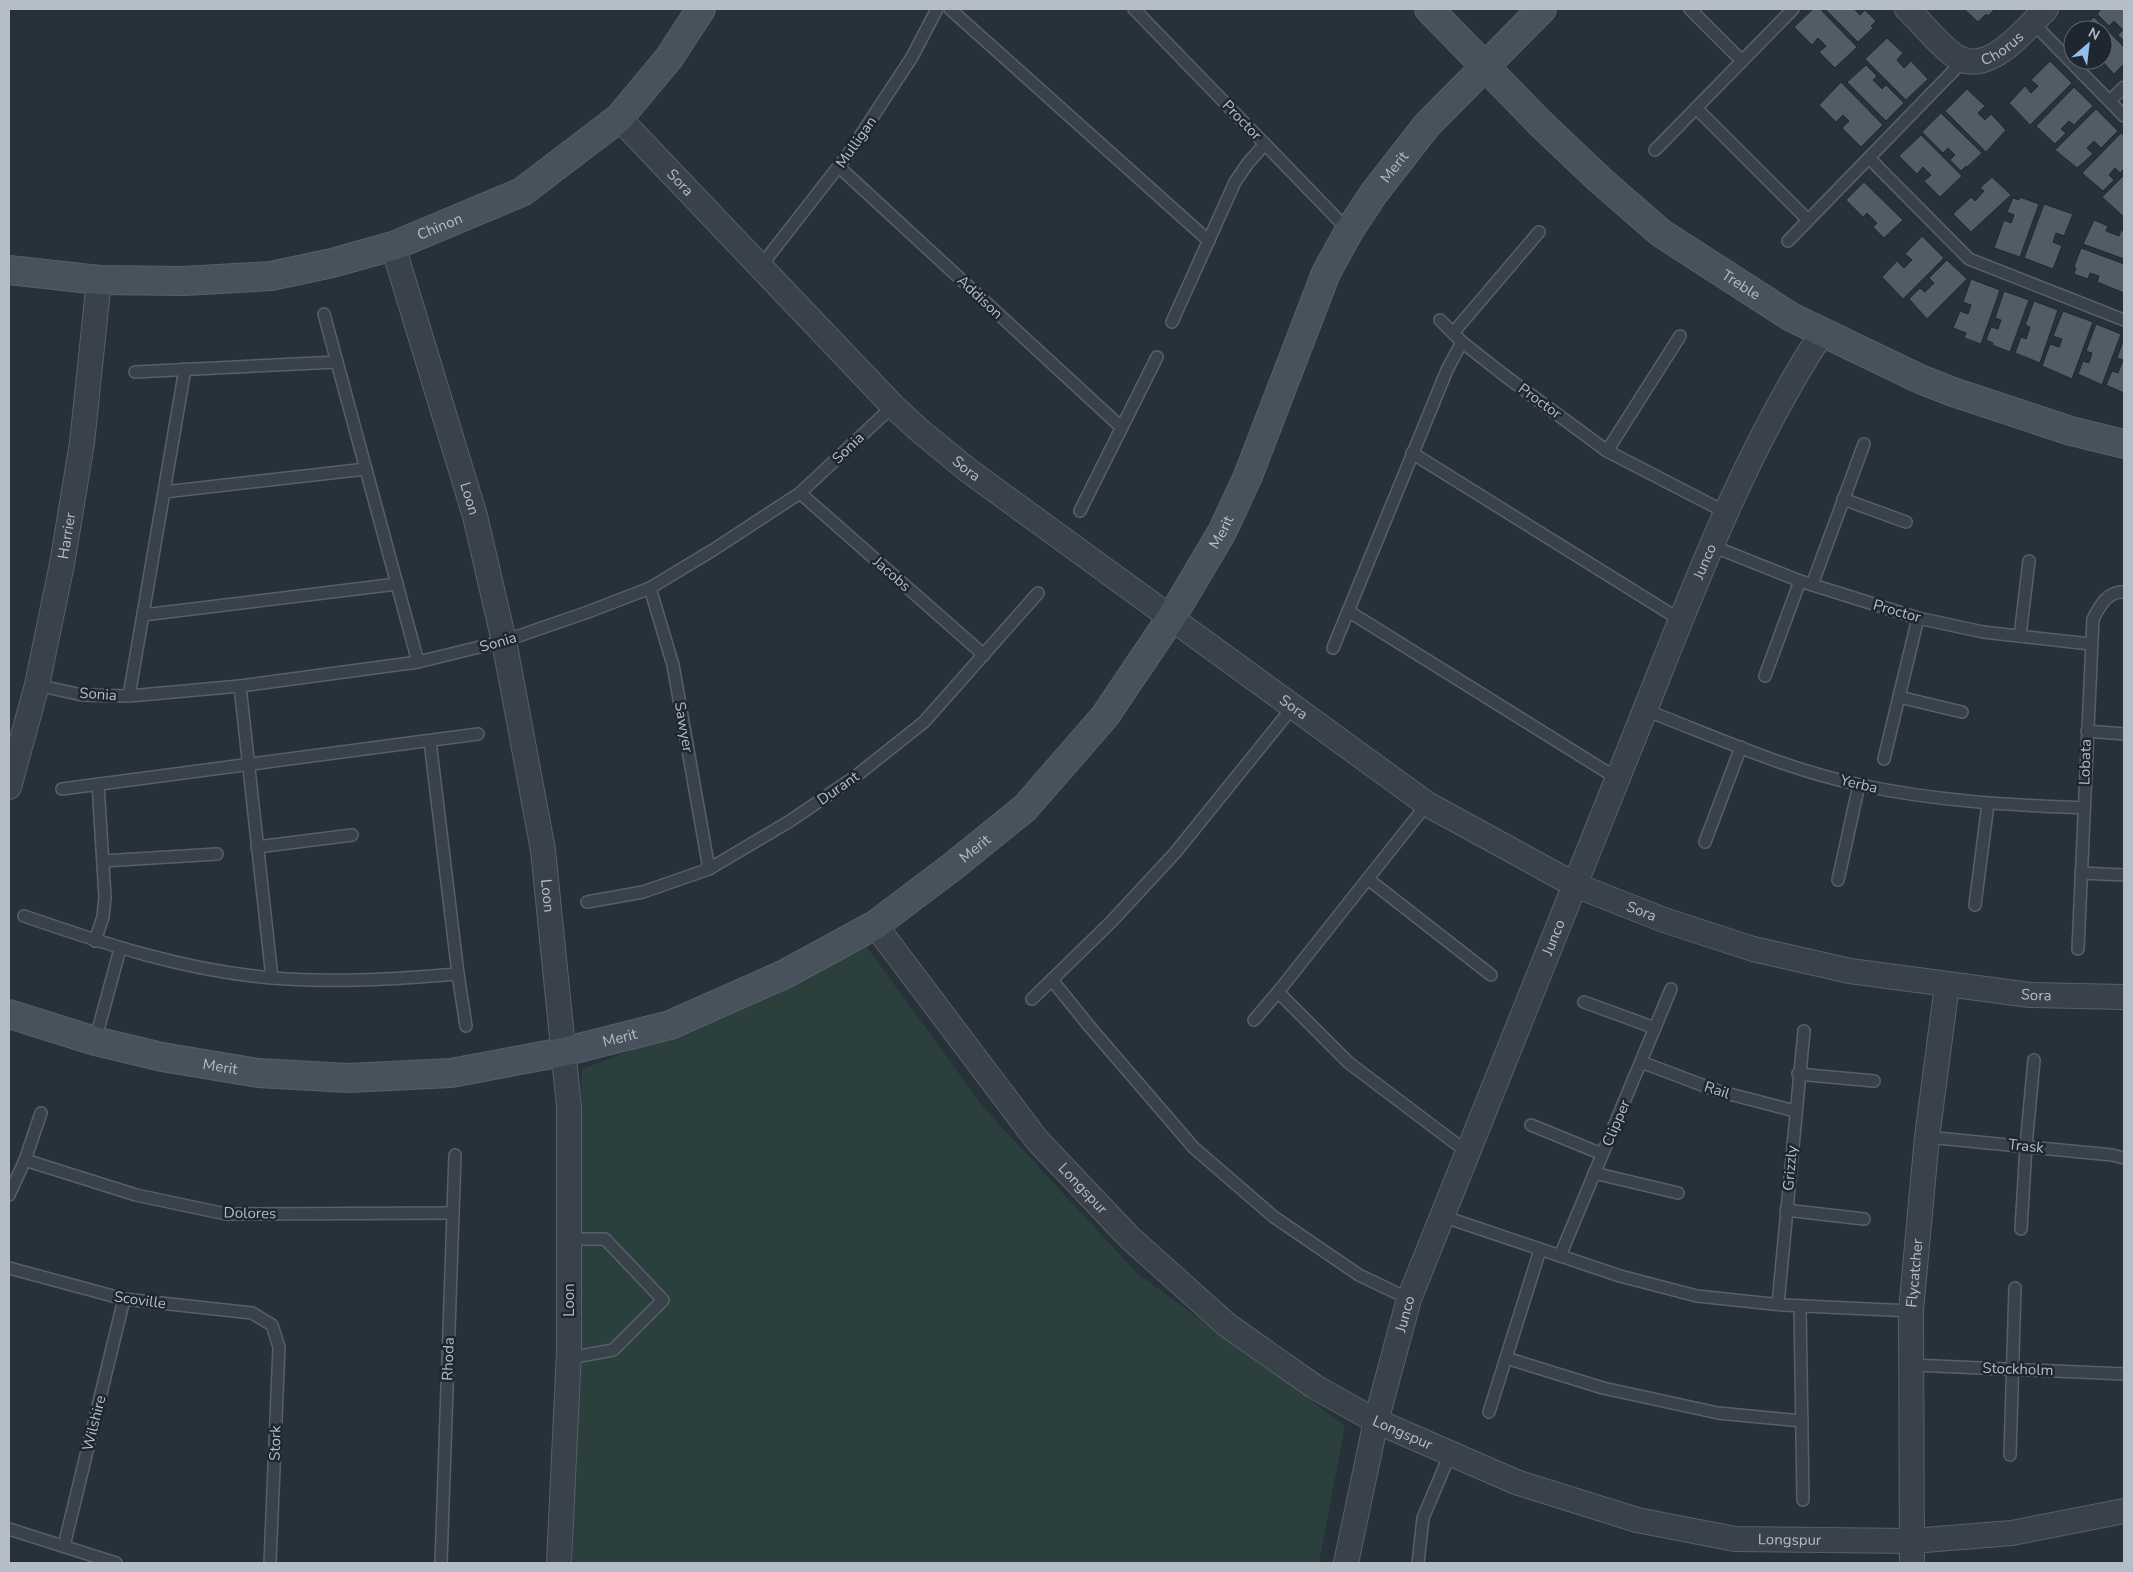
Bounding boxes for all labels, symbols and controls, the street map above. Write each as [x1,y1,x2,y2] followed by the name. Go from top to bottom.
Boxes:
[2063,20,2113,70] north arrow
[2085,23,2103,45] text: N
[1978,27,2028,70] street label: Chorus
[1218,96,1267,145] street label: Proctor
[831,112,881,172] street label: Mulligan
[1376,147,1413,187] street label: Merit
[662,164,698,201] street label: Sora
[414,208,465,245] street label: Chinon
[1718,265,1764,305] street label: Treble
[953,271,1007,323] street label: Addison
[1514,379,1566,424] street label: Proctor
[828,428,868,468] street label: Sonia
[948,451,984,486] street label: Sora
[455,480,484,517] street label: Loon
[53,510,80,561] street label: Harrier
[1204,512,1239,553] street label: Merit
[1688,541,1721,583] street label: Junco
[868,551,915,596] street label: Jacobs
[1871,595,1924,628] street label: Proctor
[477,627,519,657] street label: Sonia
[79,683,117,705] street label: Sonia
[1275,690,1312,724] street label: Sora
[670,700,698,754] street label: Sawyer
[2074,739,2096,785] street label: Lobata
[813,766,863,810] street label: Durant
[1837,770,1880,798] street label: Yerba
[955,829,995,867] street label: Merit
[536,878,559,913] street label: Loon
[1623,896,1660,926] street label: Sora
[1537,916,1570,959] street label: Junco
[2020,984,2052,1005] street label: Sora
[600,1024,640,1052] street label: Merit
[201,1054,240,1080] street label: Merit
[1702,1076,1733,1104] street label: Rail
[1597,1096,1635,1149] street label: Clipper
[2007,1134,2045,1158] street label: Trask
[1778,1144,1802,1192] street label: Grizzly
[1054,1159,1113,1219] street label: Longspur
[224,1203,276,1223] street label: Dolores
[1901,1237,1928,1308] street label: Flycatcher
[559,1283,579,1317] street label: Loon
[113,1286,167,1314] street label: Scoville
[1390,1294,1419,1335] street label: Junco
[437,1337,459,1381] street label: Rhoda
[1982,1358,2054,1380] street label: Stockholm
[77,1393,111,1453] street label: Wilshire
[1369,1411,1436,1455] street label: Longspur
[264,1424,286,1461] street label: Stork
[1758,1529,1822,1550] street label: Longspur

